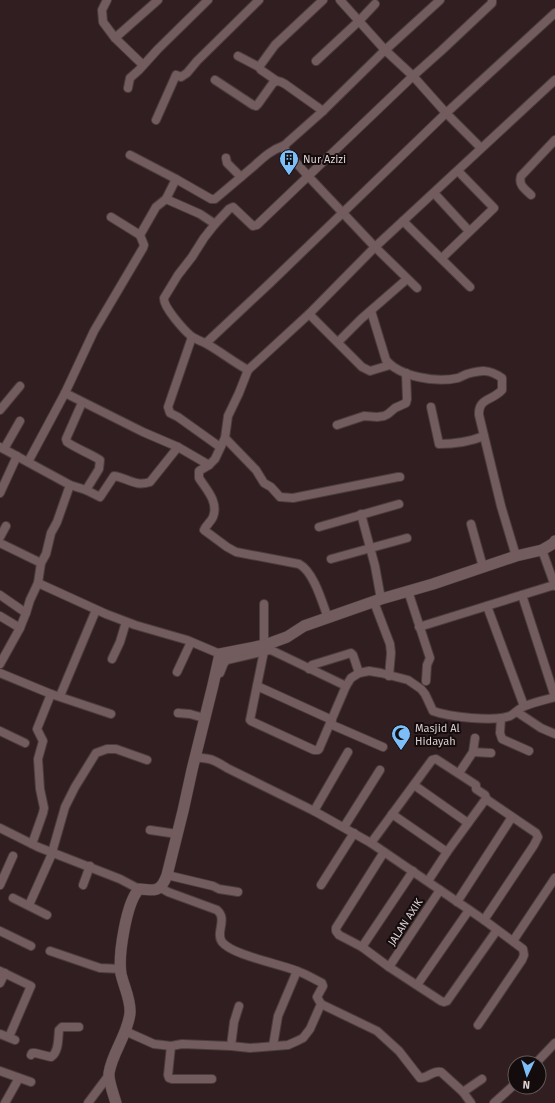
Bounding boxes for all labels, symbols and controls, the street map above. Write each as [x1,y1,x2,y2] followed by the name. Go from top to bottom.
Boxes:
[278,148,300,176] building icon: Nur Azizi
[303,153,346,166] place label: Nur Azizi
[415,722,460,748] place label: Masjid Al Hidayah
[390,723,412,751] mosque icon: Masjid Al Hidayah
[385,896,426,948] street label: JALAN AXIK
[507,1055,547,1095] north arrow
[522,1078,530,1091] text: N

